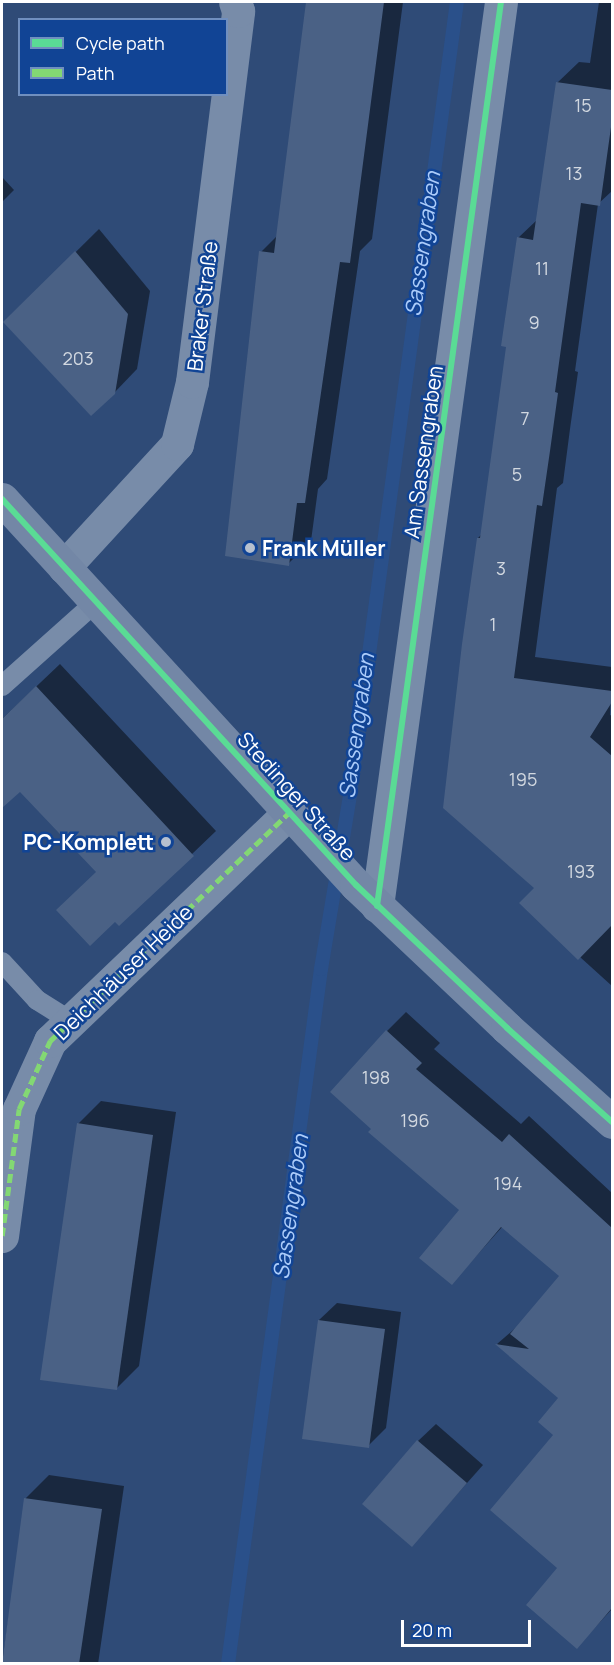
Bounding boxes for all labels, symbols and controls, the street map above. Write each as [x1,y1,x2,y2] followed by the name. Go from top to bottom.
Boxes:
[18,18,228,96] legend
[76,31,165,55] text: Cycle path
[76,61,114,85] text: Path
[574,94,592,116] house number: 15
[566,162,582,184] house number: 13
[400,170,446,318] water label: Sassengraben
[182,239,222,373] street label: Braker Straße
[535,257,549,279] house number: 11
[528,311,540,333] house number: 9
[62,347,94,369] house number: 203
[398,364,448,540] street label: Am Sassengraben
[520,407,530,429] house number: 7
[512,463,522,485] house number: 5
[262,535,386,561] place label: Frank Müller
[243,541,257,555] marker: Frank Müller
[496,557,506,579] house number: 3
[489,613,497,635] house number: 1
[334,652,380,800] water label: Sassengraben
[233,726,361,866] street label: Stedinger Straße
[509,768,537,790] house number: 195
[23,829,154,855] place label: PC-Komplett
[159,835,173,849] marker: PC-Komplett
[567,860,595,882] house number: 193
[48,899,198,1045] street label: Deichhäuser Heide
[362,1066,390,1088] house number: 198
[400,1109,430,1131] house number: 196
[268,1133,314,1281] water label: Sassengraben
[494,1172,522,1194] house number: 194
[404,1608,534,1646] scale bar
[412,1618,452,1642] text: 20 m

